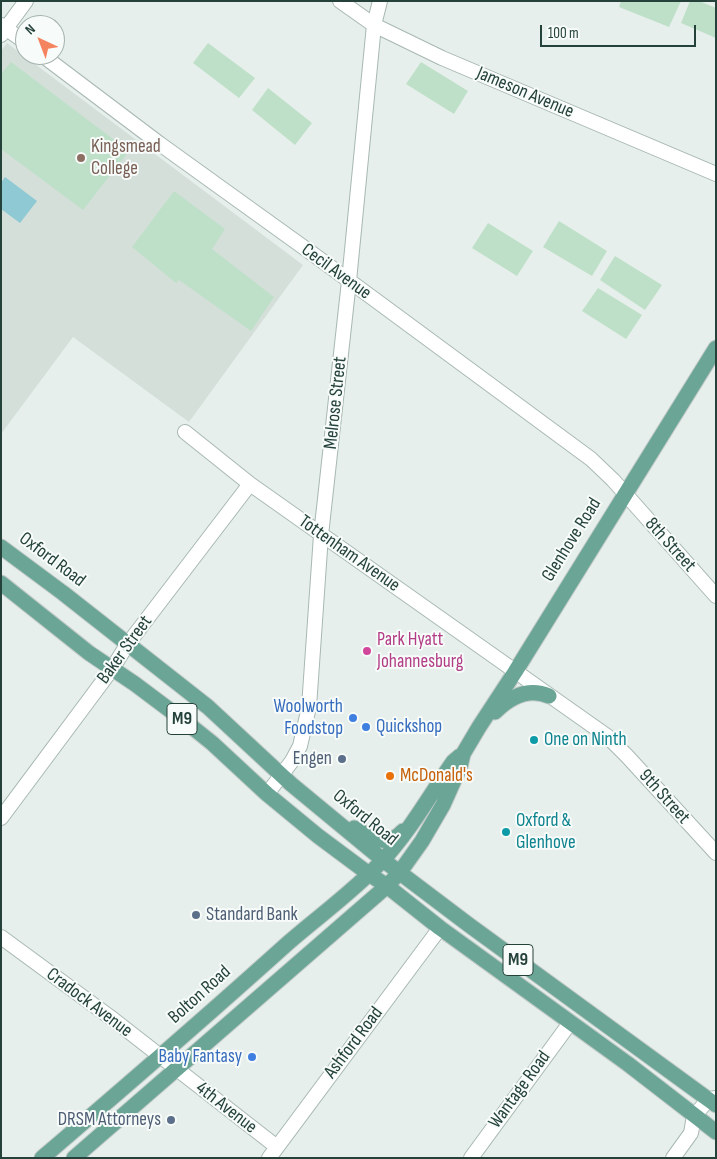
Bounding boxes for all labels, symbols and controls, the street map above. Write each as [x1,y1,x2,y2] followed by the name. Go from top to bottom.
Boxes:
[15,15,65,65] north arrow
[542,15,698,47] scale bar
[22,21,39,38] text: N
[548,24,579,43] text: 100 m
[473,62,577,124] street label: Jameson Avenue
[91,136,161,180] place label: Kingsmead College
[75,152,87,164] marker: Kingsmead College
[297,239,375,305] street label: Cecil Avenue
[320,356,352,450] street label: Melrose Street
[537,494,607,586] street label: Glenhove Road
[294,511,404,597] street label: Tottenham Avenue
[640,513,700,577] street label: 8th Street
[14,528,90,592] street label: Oxford Road
[93,611,157,689] street label: Baker Street
[377,629,463,673] place label: Park Hyatt Johannesburg
[361,645,373,657] marker: Park Hyatt Johannesburg
[274,696,343,740] place label: Woolworth Foodstop
[167,704,197,734] road number: M9
[347,712,359,724] marker: Woolworth Foodstop
[376,716,442,738] place label: Quickshop
[360,721,372,733] marker: Quickshop
[544,729,627,751] place label: One on Ninth
[528,734,540,746] marker: One on Ninth
[293,748,332,770] place label: Engen
[336,753,348,765] marker: Engen
[400,765,473,787] place label: McDonald's
[634,765,694,829] street label: 9th Street
[384,770,396,782] marker: McDonald's
[328,785,402,851] street label: Oxford Road
[516,810,576,854] place label: Oxford & Glenhove
[500,826,512,838] marker: Oxford & Glenhove
[206,904,298,926] place label: Standard Bank
[190,909,202,921] marker: Standard Bank
[503,944,533,976] road number: M9
[164,961,236,1029] street label: Bolton Road
[42,963,136,1043] street label: Cradock Avenue
[320,1003,388,1083] street label: Ashford Road
[159,1046,242,1068] place label: Baby Fantasy
[484,1047,556,1133] street label: Wantage Road
[246,1051,258,1063] marker: Baby Fantasy
[191,1077,261,1139] street label: 4th Avenue
[58,1109,161,1131] place label: DRSM Attorneys
[165,1114,177,1126] marker: DRSM Attorneys

